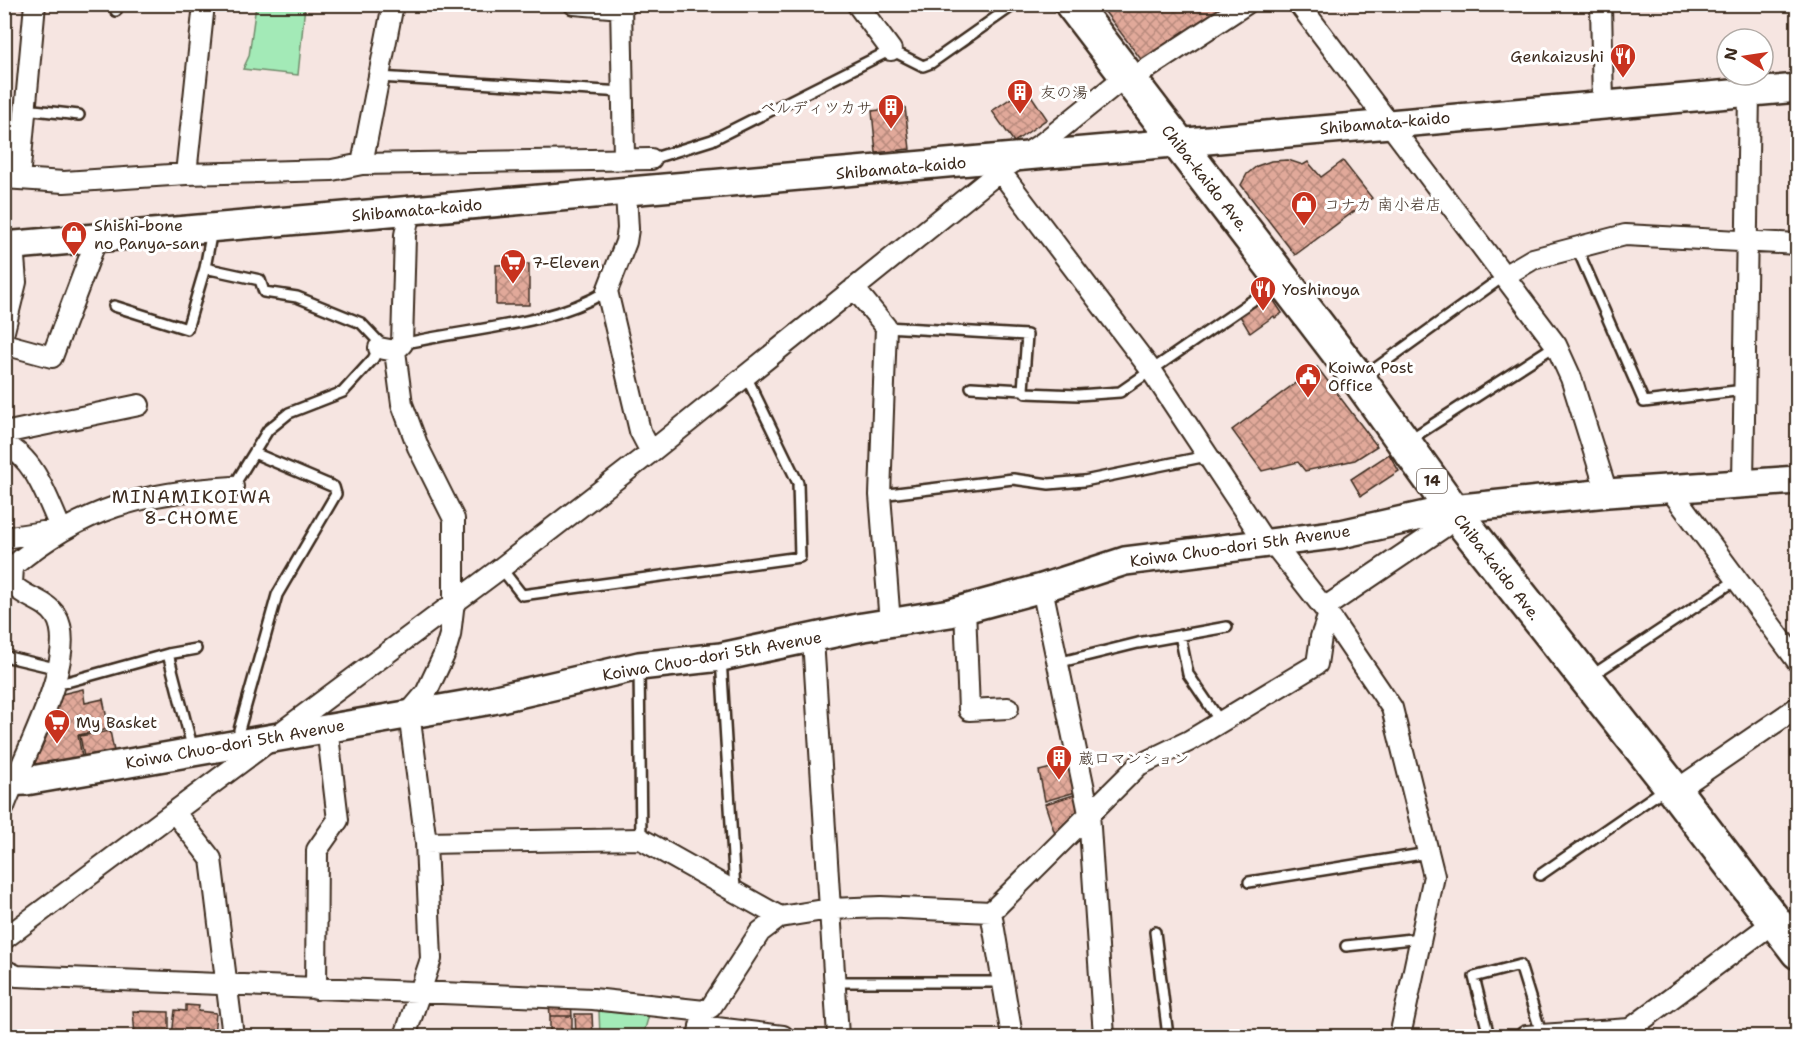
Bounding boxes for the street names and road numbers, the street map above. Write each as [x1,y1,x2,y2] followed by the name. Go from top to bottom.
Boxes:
[1319,107,1451,139] street label: Shibamata-kaido
[1157,120,1253,236] street label: Chiba-kaido Ave.
[835,152,967,184] street label: Shibamata-kaido
[351,194,483,226] street label: Shibamata-kaido
[1417,469,1447,493] road number: 14
[1449,509,1545,625] street label: Chiba-kaido Ave.
[1128,520,1352,572] street label: Koiwa Chuo-dori 5th Avenue
[601,626,823,686] street label: Koiwa Chuo-dori 5th Avenue
[124,714,346,774] street label: Koiwa Chuo-dori 5th Avenue

